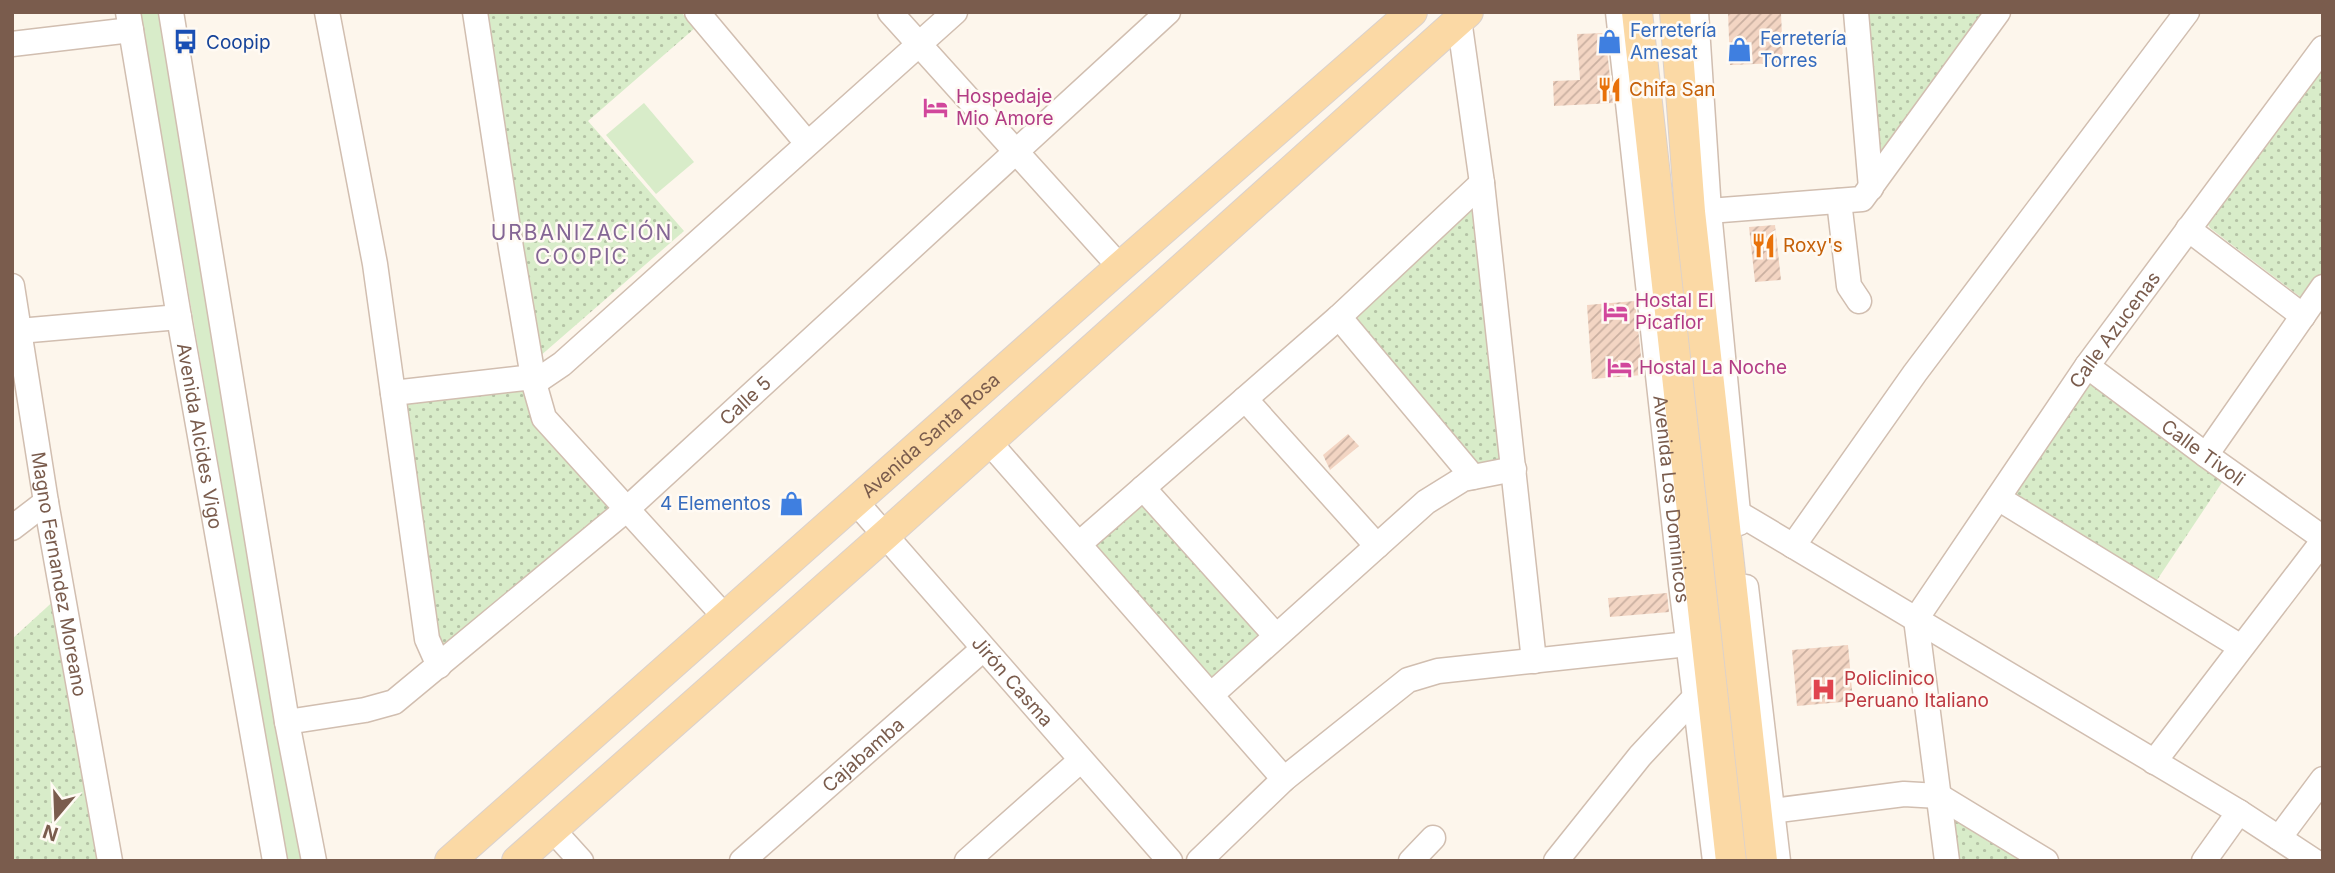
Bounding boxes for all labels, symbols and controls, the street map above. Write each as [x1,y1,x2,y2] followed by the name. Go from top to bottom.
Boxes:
[1630,19,1717,64] place label: Ferretería Amesat
[1596,27,1624,55] shop icon: Ferretería Amesat
[1760,27,1847,72] place label: Ferretería Torres
[172,28,200,56] bus stop icon: Coopip
[206,31,271,54] place label: Coopip
[1726,35,1754,63] shop icon: Ferretería Torres
[1595,75,1623,103] restaurant icon: Chifa San
[1629,78,1716,101] place label: Chifa San
[956,85,1054,130] place label: Hospedaje Mio Amore
[922,93,950,121] hotel icon: Hospedaje Mio Amore
[491,219,673,269] district label: URBANIZACIÓN COOPIC
[1749,231,1777,259] restaurant icon: Roxy's
[1783,234,1843,257] place label: Roxy's
[2064,267,2165,392] street label: Calle Azucenas
[1635,289,1714,334] place label: Hostal El Picaflor
[1601,297,1629,325] hotel icon: Hostal El Picaflor
[172,341,228,531] street label: Avenida Alcides Vigo
[1605,353,1633,381] hotel icon: Hostal La Noche
[1639,356,1787,379] place label: Hostal La Noche
[856,368,1004,502] street label: Avenida Santa Rosa
[715,371,776,430] street label: Calle 5
[1649,394,1695,604] street label: Avenida Los Dominicos
[2157,414,2250,491] street label: Calle Tivoli
[27,450,92,698] street label: Magno Fernandez Moreano
[777,489,805,517] shop icon: 4 Elementos
[660,492,771,515] place label: 4 Elementos
[967,631,1058,731] street label: Jirón Casma
[1844,667,1989,712] place label: Policlinico Peruano Italiano
[1810,675,1838,703] hospital icon: Policlinico Peruano Italiano
[817,713,909,797] street label: Cajabamba
[21,782,91,852] north arrow
[40,819,61,846] text: N

